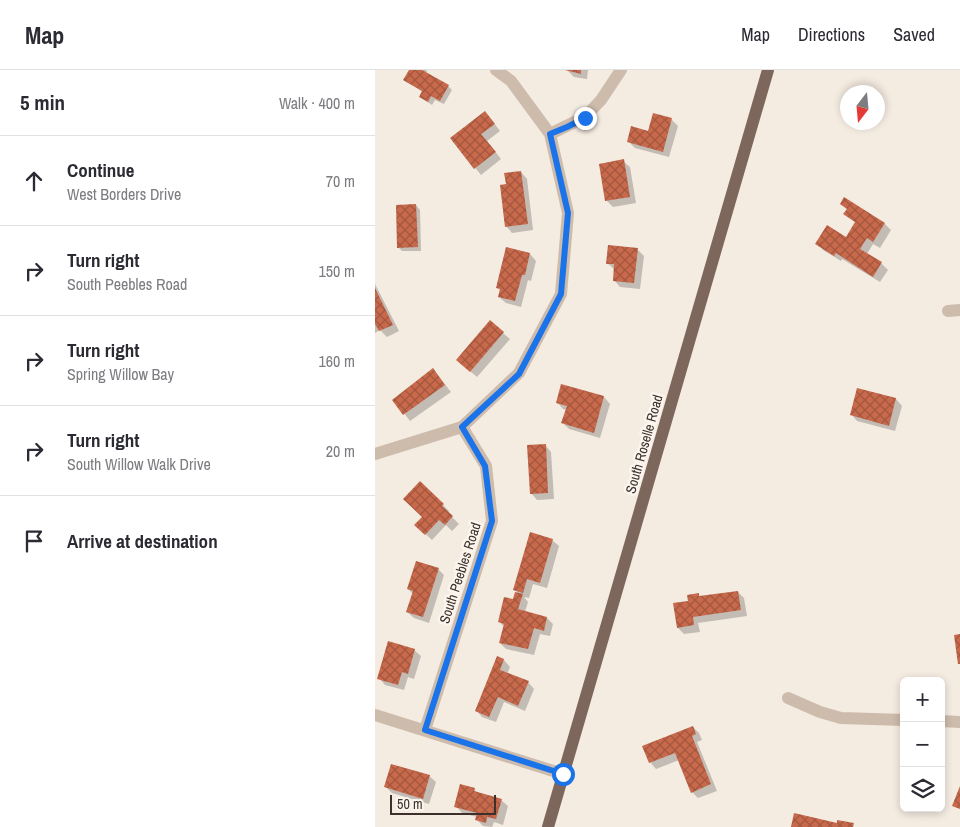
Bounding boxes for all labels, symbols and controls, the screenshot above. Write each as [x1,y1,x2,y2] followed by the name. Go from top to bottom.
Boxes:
[25,19,64,51] text: Map
[741,22,770,47] text: Map
[798,22,865,47] text: Directions
[893,22,935,47] text: Saved
[840,85,885,130] north arrow
[20,88,65,117] text: 5 min
[279,92,355,114] text: Walk · 400 m
[574,107,597,130] route end
[67,157,135,183] text: Continue
[20,167,48,195] icon: ahead
[326,170,355,192] text: 70 m
[67,183,181,205] text: West Borders Drive
[67,247,139,273] text: Turn right
[20,257,48,285] icon: right
[319,260,355,282] text: 150 m
[67,273,187,295] text: South Peebles Road
[67,337,139,363] text: Turn right
[20,347,48,375] icon: right
[319,350,355,372] text: 160 m
[67,363,174,385] text: Spring Willow Bay
[621,392,667,496] street label: South Roselle Road
[67,427,139,453] text: Turn right
[20,437,48,465] icon: right
[326,440,355,462] text: 20 m
[67,453,211,475] text: South Willow Walk Drive
[435,520,485,626] street label: South Peebles Road
[20,527,48,555] icon: arrive
[67,528,218,554] text: Arrive at destination
[900,677,945,812] map controls
[900,677,945,722] button: +
[900,722,945,767] button: −
[552,763,575,786] route start
[900,767,945,812] button: layers
[390,792,496,815] scale bar
[397,795,423,813] text: 50 m

